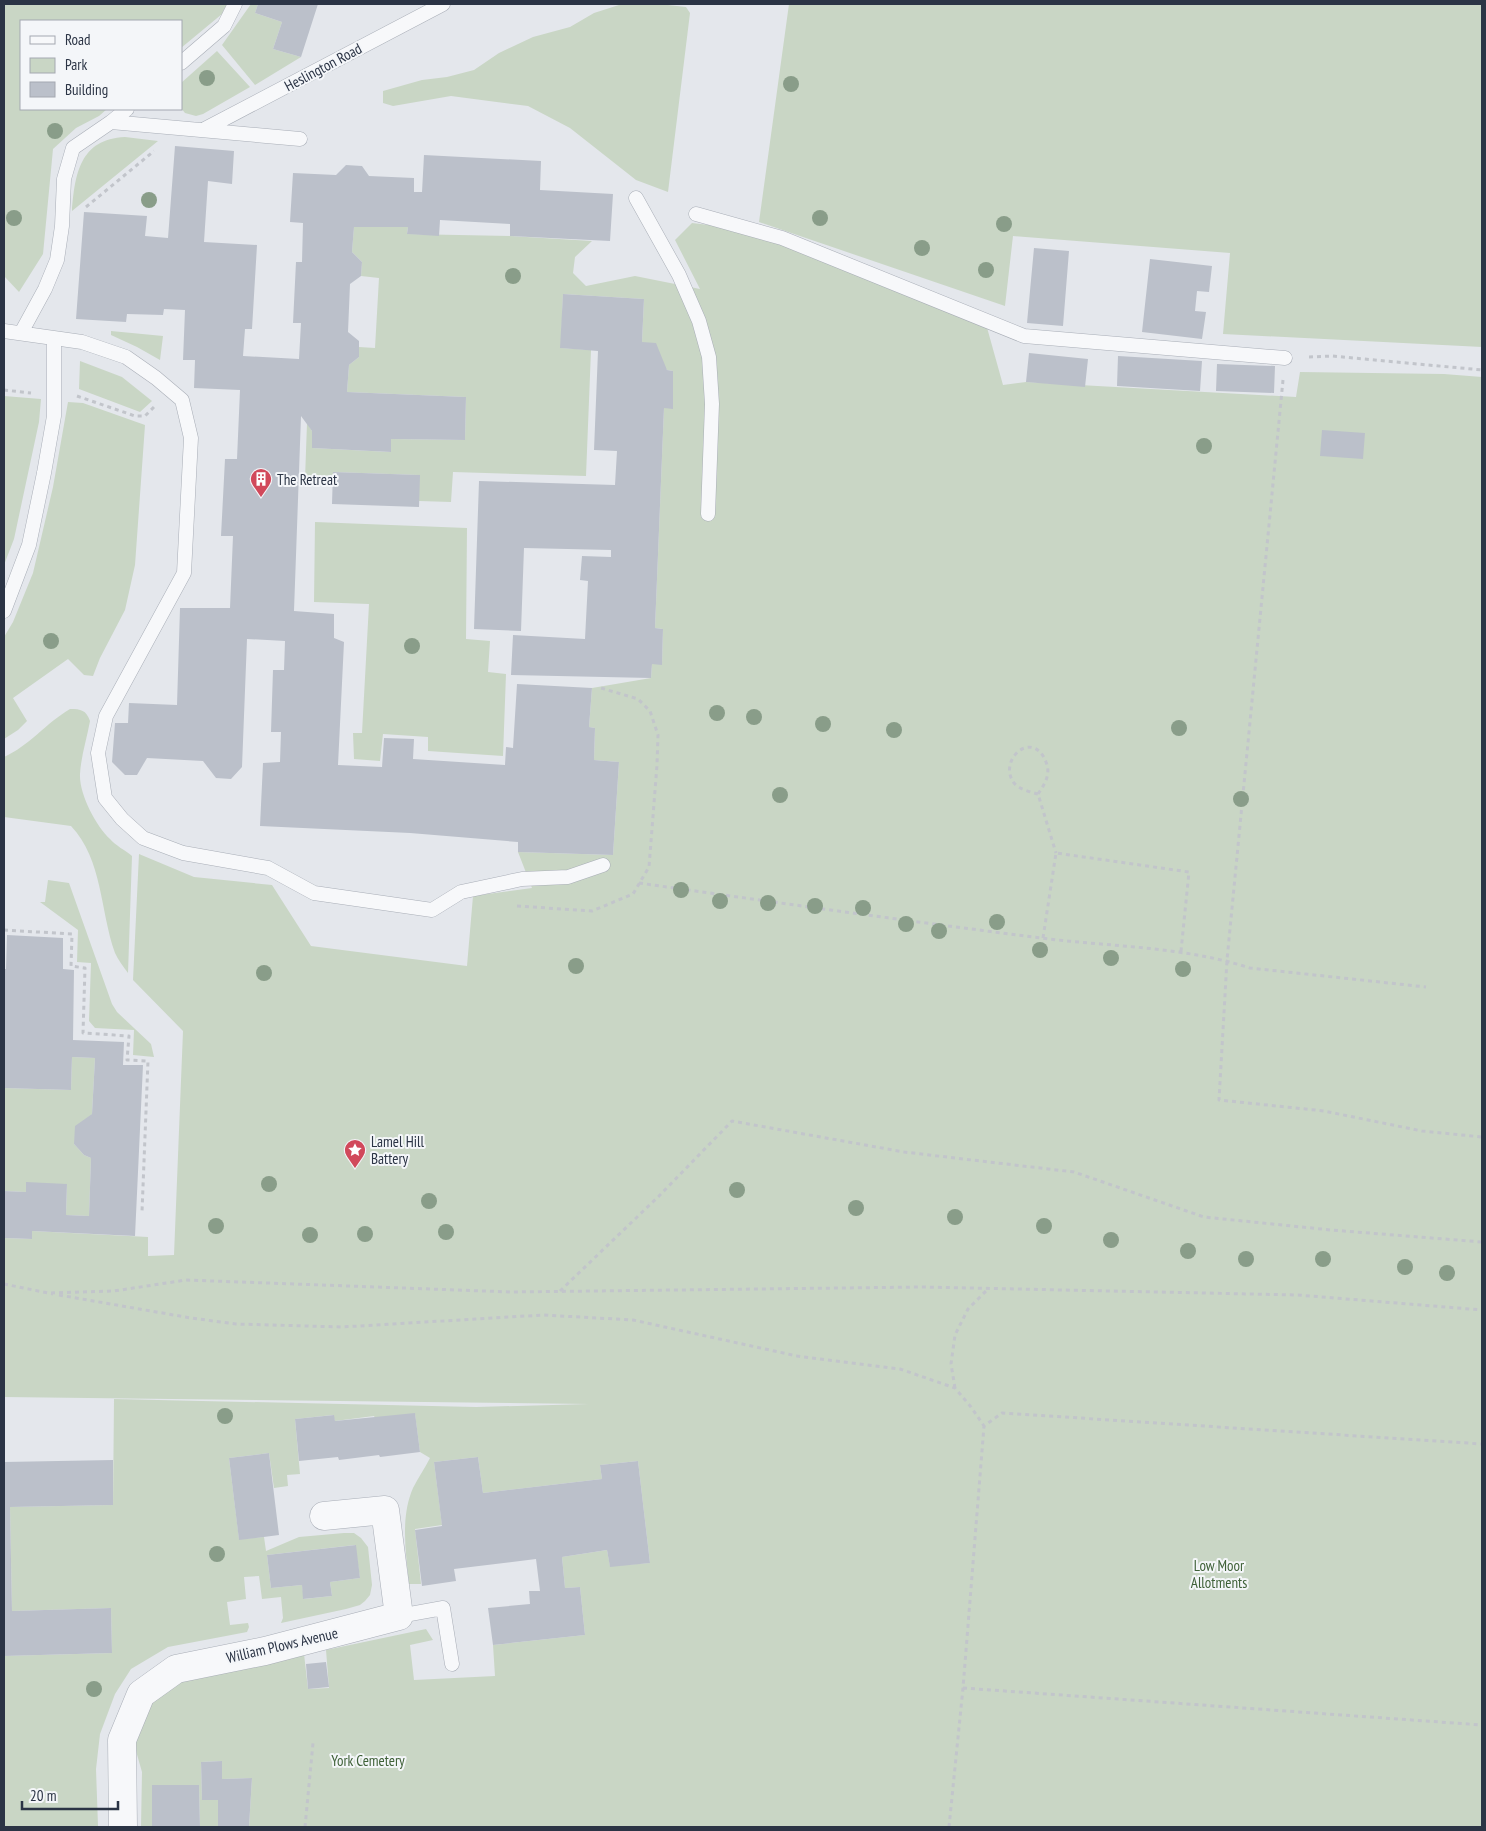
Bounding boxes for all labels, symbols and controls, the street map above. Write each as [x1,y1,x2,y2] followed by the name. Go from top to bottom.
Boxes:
[20,20,182,110] legend
[65,30,91,49] text: Road
[281,39,365,95] street label: Heslington Road
[65,55,87,74] text: Park
[65,80,108,99] text: Building
[249,467,273,498] building icon: The Retreat
[277,470,337,489] place label: The Retreat
[371,1132,424,1168] place label: Lamel Hill Battery
[343,1138,367,1169] place icon: Lamel Hill Battery
[1191,1556,1247,1592] park label: Low Moor Allotments
[224,1623,340,1667] street label: William Plows Avenue
[331,1751,405,1770] park label: York Cemetery
[22,1778,119,1810] scale bar
[30,1786,56,1805] text: 20 m

